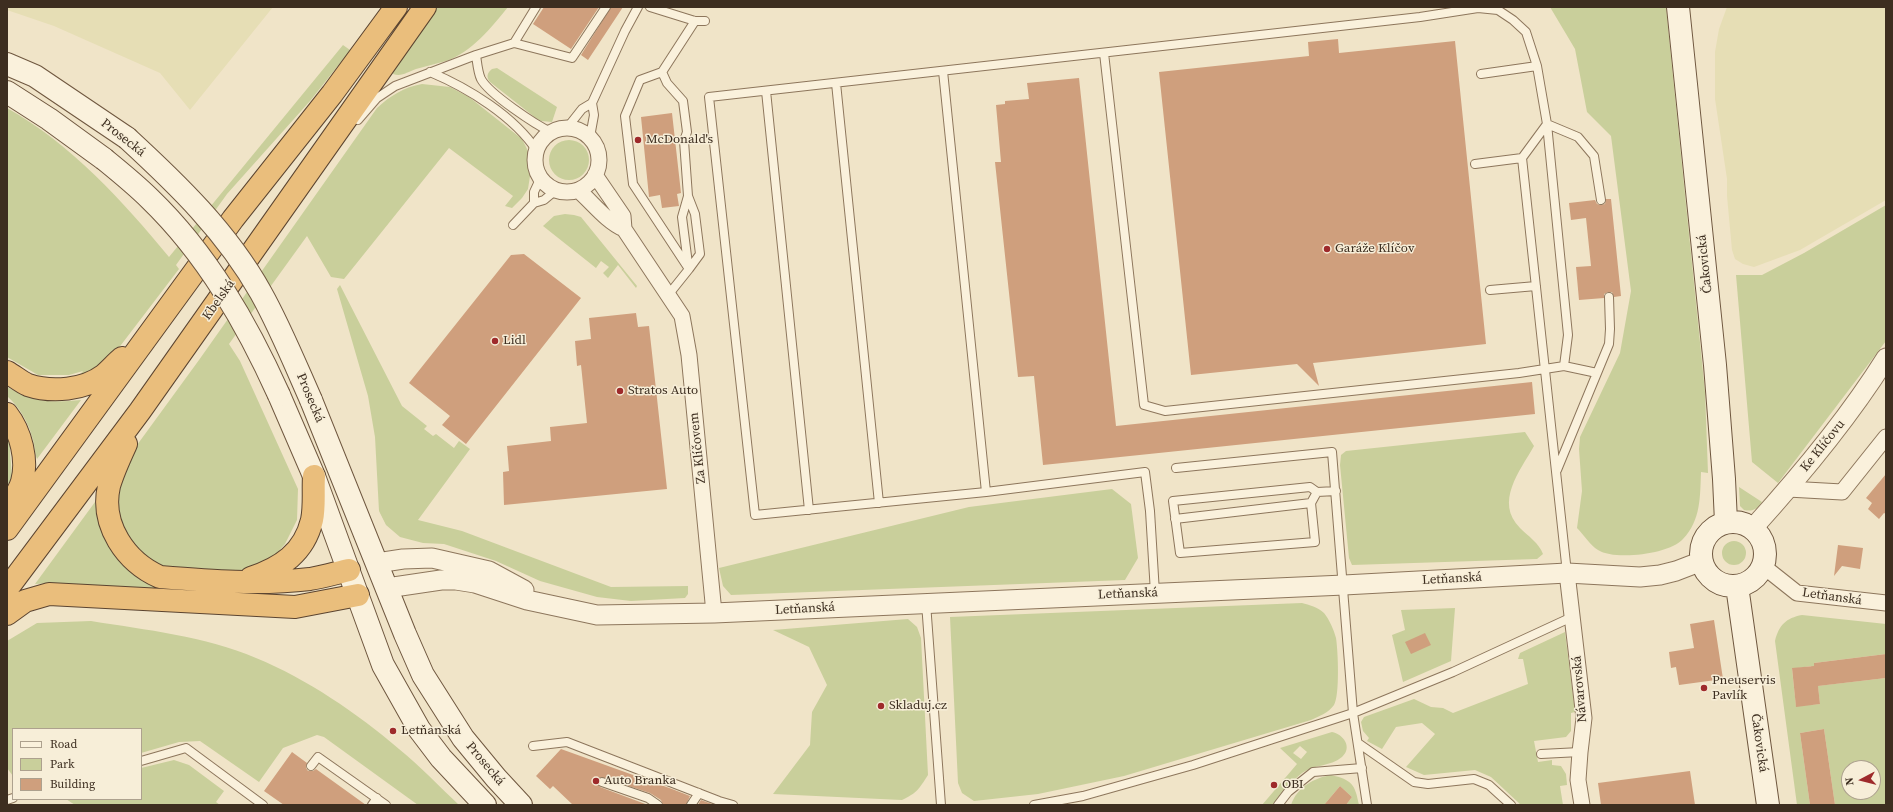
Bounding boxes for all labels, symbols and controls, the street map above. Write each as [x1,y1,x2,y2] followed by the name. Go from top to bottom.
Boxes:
[98,116,148,160] street label: Prosecká
[646,132,713,148] place label: McDonald's
[633,135,643,145] marker: McDonald's
[1694,234,1716,294] street label: Čakovická
[1335,241,1414,257] place label: Garáže Klíčov
[1322,244,1332,254] marker: Garáže Klíčov
[199,277,239,323] street label: Kbelská
[503,333,526,349] place label: Lidl
[490,336,500,346] marker: Lidl
[293,371,327,425] street label: Prosecká
[628,383,698,399] place label: Stratos Auto
[615,386,625,396] marker: Stratos Auto
[687,412,709,484] street label: Za Klíčovem
[1797,417,1849,475] street label: Ke Klíčovu
[1422,570,1482,588] street label: Letňanská
[1098,585,1158,603] street label: Letňanská
[1801,585,1863,609] street label: Letňanská
[775,600,835,618] street label: Letňanská
[1569,655,1591,723] street label: Návarovská
[1712,673,1776,704] place label: Pneuservis Pavlík
[1699,683,1709,693] marker: Pneuservis Pavlík
[889,698,947,714] place label: Skladuj.cz
[876,701,886,711] marker: Skladuj.cz
[1747,713,1771,773] street label: Čakovická
[401,723,461,739] place label: Letňanská
[388,726,398,736] marker: Letňanská
[12,728,142,800] legend
[50,736,77,752] text: Road
[462,739,508,789] street label: Prosecká
[50,756,75,772] text: Park
[1841,760,1881,800] north arrow
[604,773,676,789] place label: Auto Branka
[50,776,95,792] text: Building
[591,776,601,786] marker: Auto Branka
[1282,777,1304,793] place label: OBI
[1842,777,1858,786] text: N
[1269,780,1279,790] marker: OBI

